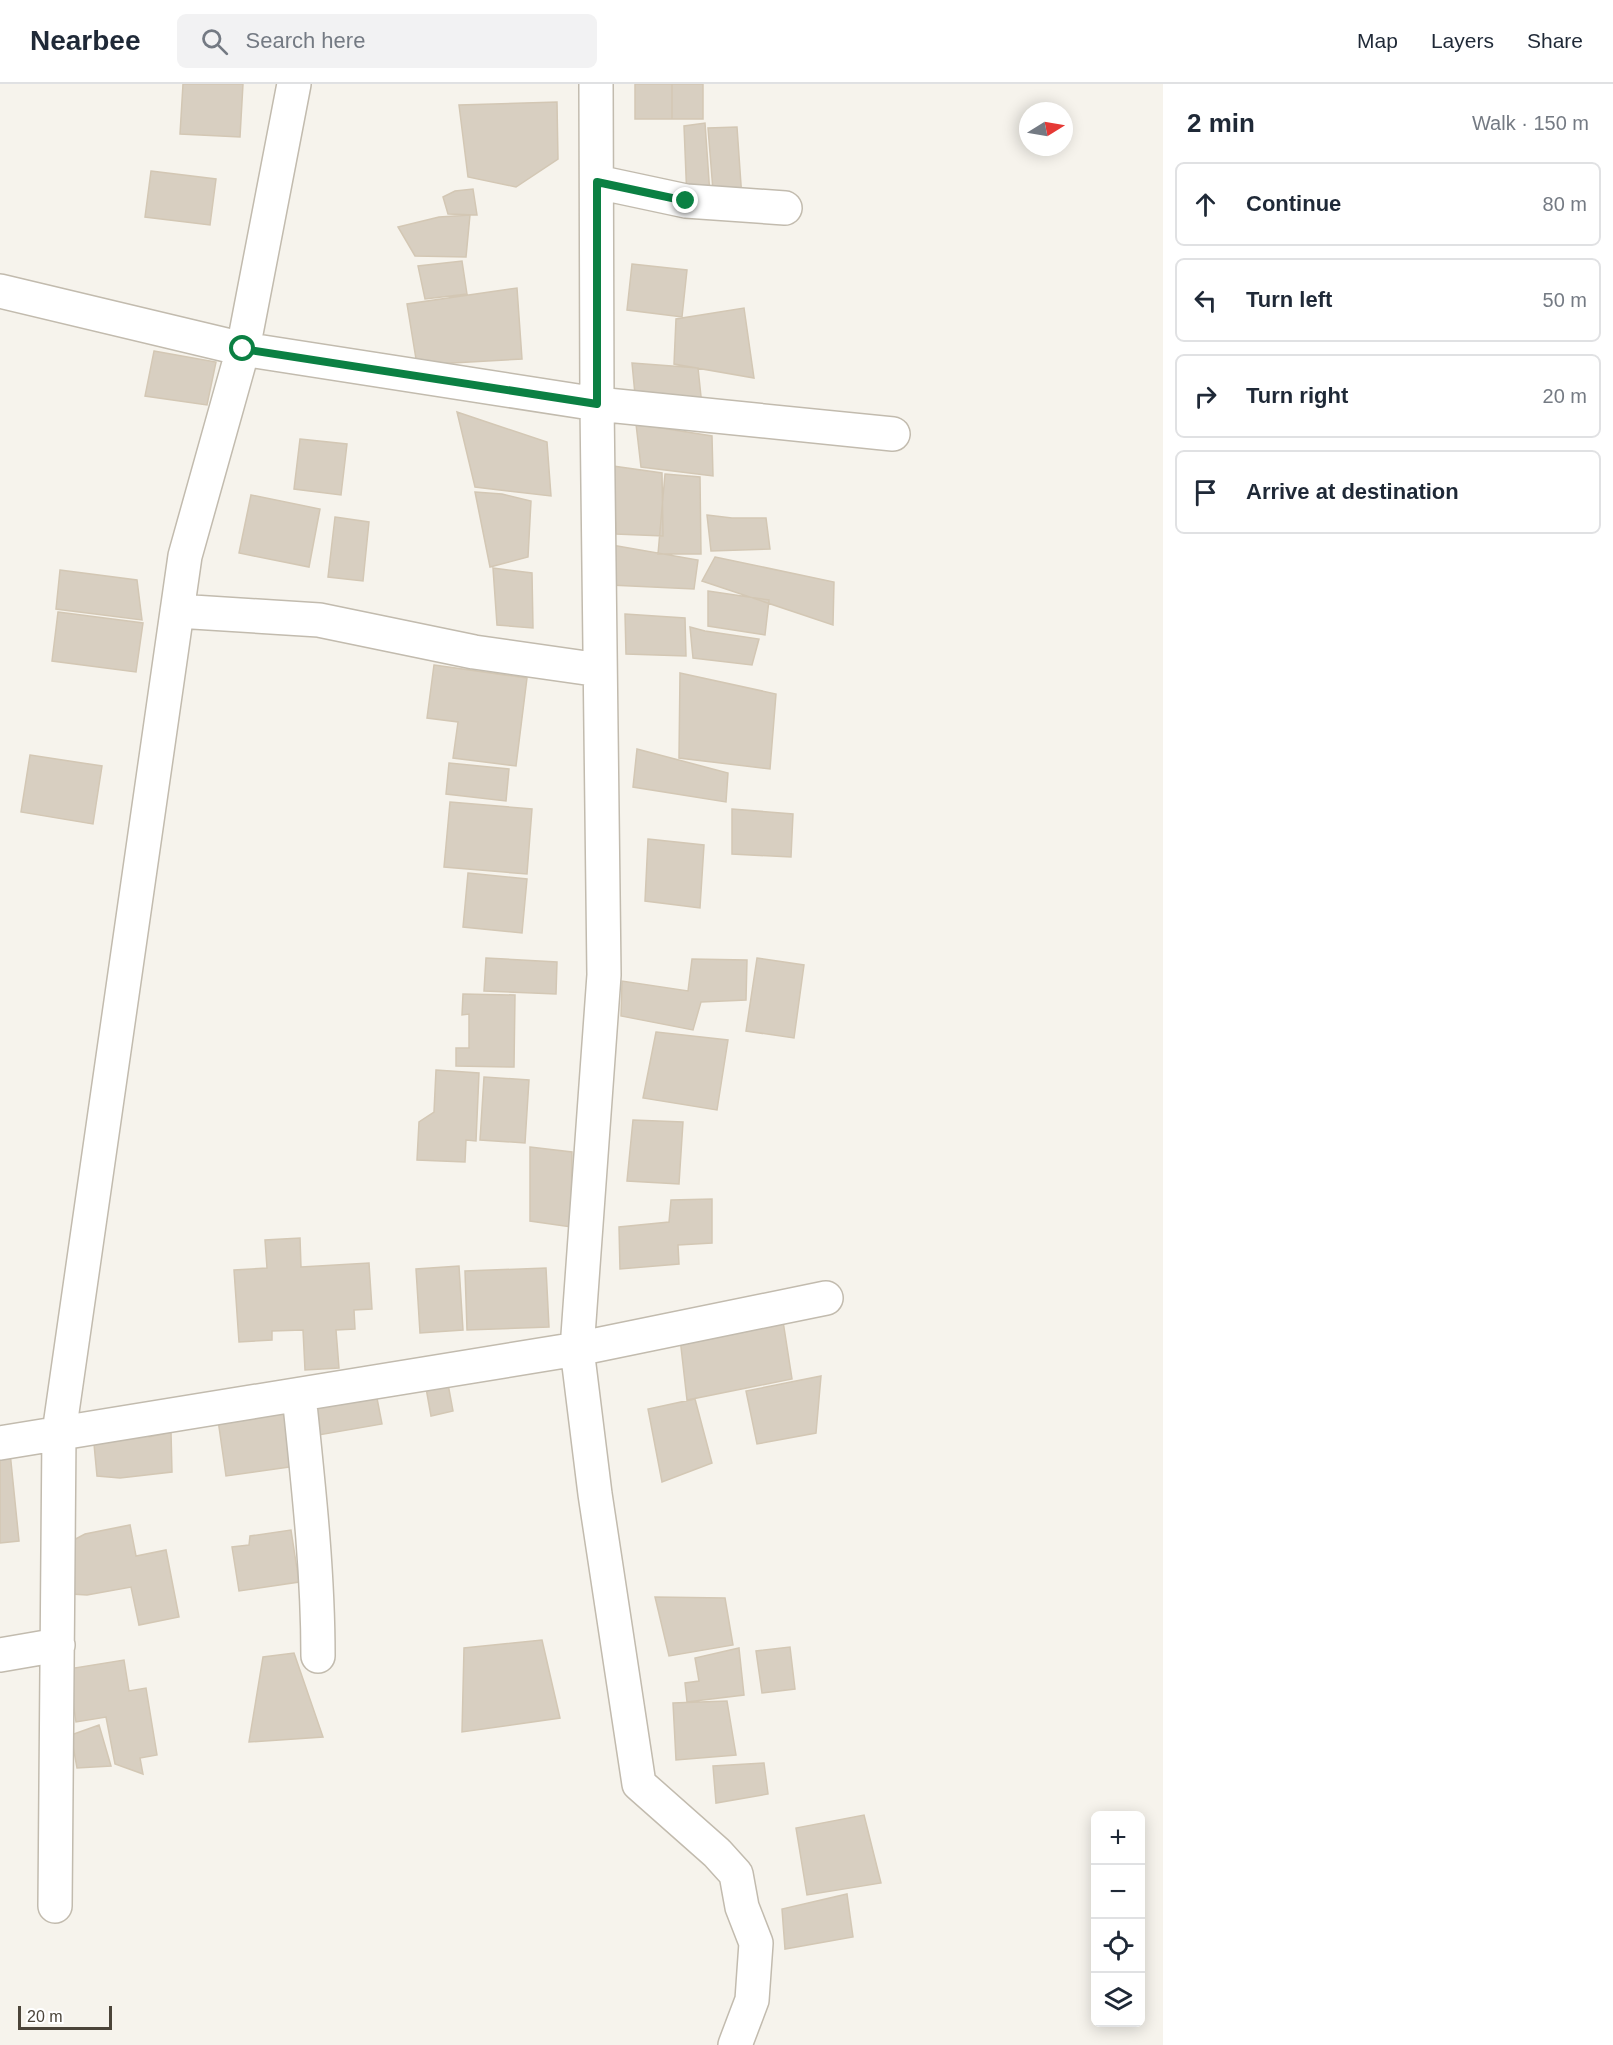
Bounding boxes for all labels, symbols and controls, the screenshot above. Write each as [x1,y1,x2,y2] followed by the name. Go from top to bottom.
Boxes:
[177,14,597,68] search box
[30,25,141,56] text: Nearbee
[198,25,231,58] icon: search
[246,28,365,53] text: Search here
[1357,29,1398,52] text: Map
[1431,29,1494,52] text: Layers
[1527,29,1583,52] text: Share
[1019,102,1073,156] north arrow
[1187,108,1255,138] text: 2 min
[1472,112,1589,134] text: Walk · 150 m
[672,187,698,213] route end
[1189,188,1222,221] icon: ahead
[1246,191,1341,216] text: Continue
[1543,193,1587,215] text: 80 m
[1189,284,1222,317] icon: left
[1246,287,1332,312] text: Turn left
[1543,289,1587,311] text: 50 m
[229,335,255,361] route start
[1189,380,1222,413] icon: right
[1246,383,1348,408] text: Turn right
[1543,385,1587,407] text: 20 m
[1189,476,1222,509] icon: arrive
[1246,479,1459,504] text: Arrive at destination
[1091,1811,1145,2027] map controls
[1091,1811,1145,1865] button: +
[1091,1865,1145,1919] button: −
[1091,1919,1145,1973] button: locate
[1091,1973,1145,2027] button: layers
[18,2003,112,2030] scale bar
[27,2008,63,2025] text: 20 m

